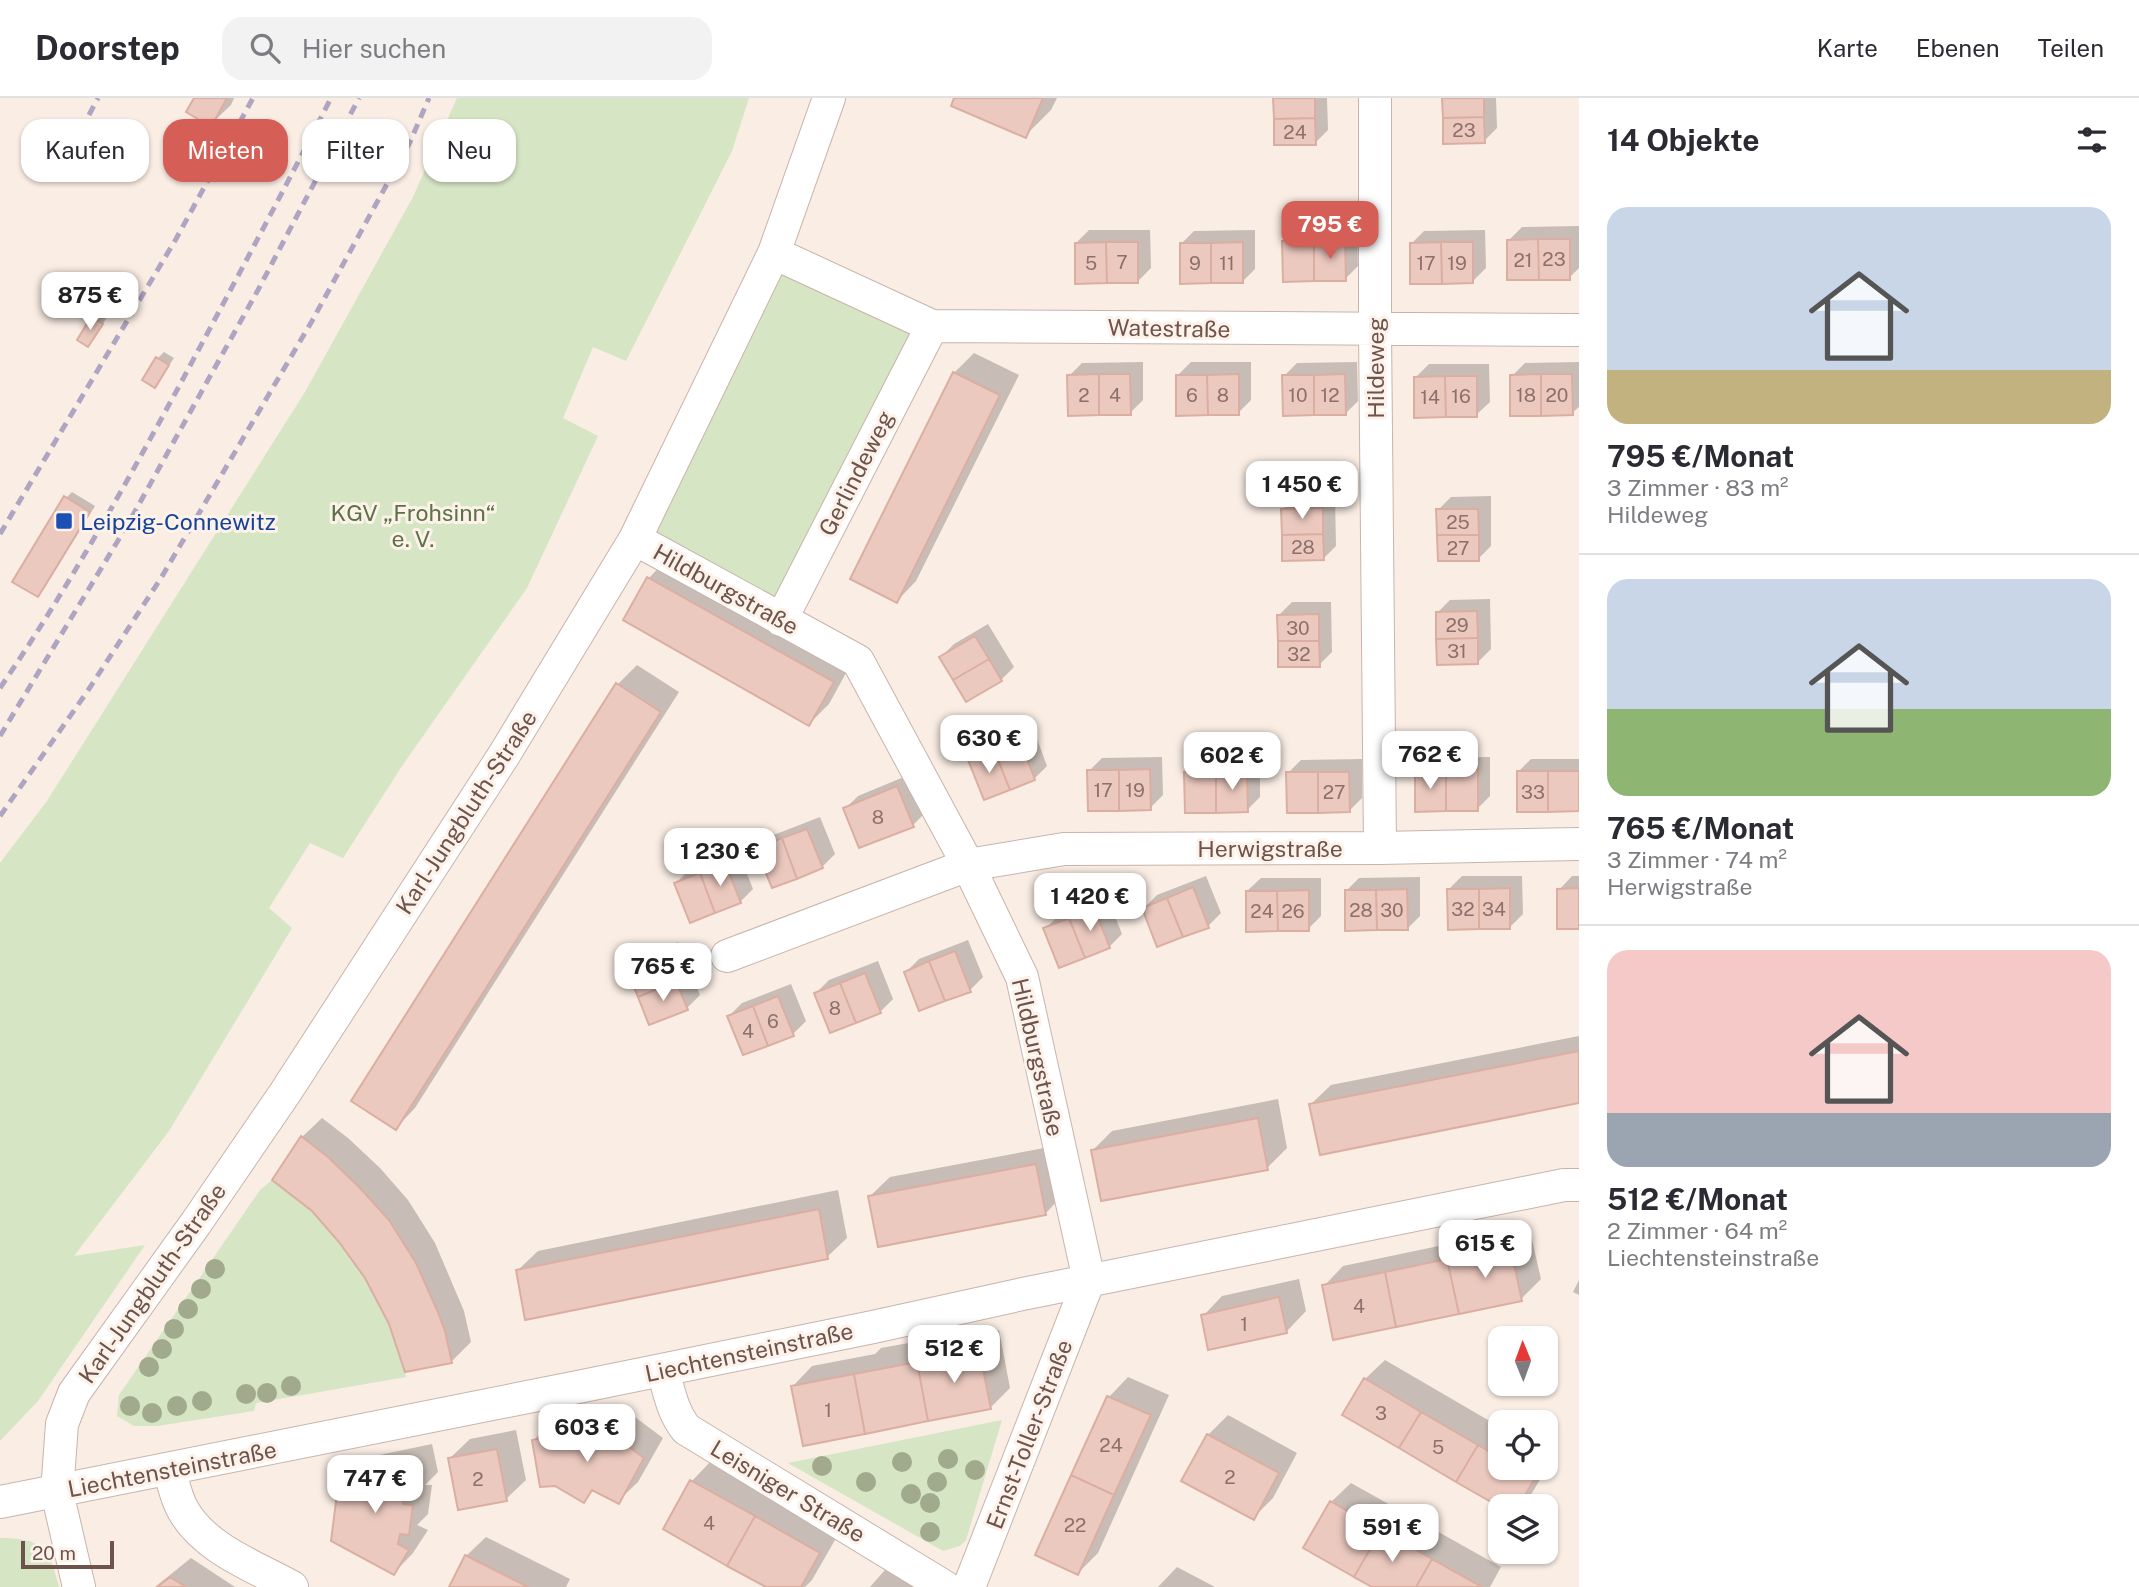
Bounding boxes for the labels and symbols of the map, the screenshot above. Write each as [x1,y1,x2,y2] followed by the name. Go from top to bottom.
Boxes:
[1452,119,1476,141] house number: 23
[1283,121,1307,143] house number: 24
[1281,202,1379,261] pin: 795 €
[1542,248,1566,270] house number: 23
[1513,249,1533,271] house number: 21
[1116,251,1128,273] house number: 7
[1085,252,1097,274] house number: 5
[1189,252,1201,274] house number: 9
[1219,252,1235,274] house number: 11
[1416,252,1436,274] house number: 17
[1447,252,1467,274] house number: 19
[41,272,139,332] pin: 875 €
[1107,313,1231,343] street label: Watestraße
[1362,317,1389,419] street label: Hildeweg
[1078,384,1090,406] house number: 2
[1109,384,1121,406] house number: 4
[1186,384,1198,406] house number: 6
[1217,384,1229,406] house number: 8
[1288,384,1308,406] house number: 10
[1320,384,1340,406] house number: 12
[1516,384,1536,406] house number: 18
[1546,384,1568,406] house number: 20
[1451,385,1471,407] house number: 16
[1420,386,1440,408] house number: 14
[813,406,899,540] street label: Gerlindeweg
[1237,462,1367,521] pin: 1 450 €
[331,499,495,552] park label: KGV „Frohsinn“ e. V.
[80,508,276,535] place label: Leipzig-Connewitz
[54,511,74,531] marker: Leipzig-Connewitz
[1446,511,1470,533] house number: 25
[1291,536,1315,558] house number: 28
[1447,537,1469,559] house number: 27
[649,538,803,640] street label: Hildburgstraße
[1445,614,1469,636] house number: 29
[1286,617,1310,639] house number: 30
[1447,640,1467,662] house number: 31
[1287,643,1311,665] house number: 32
[390,705,542,919] street label: Karl-Jungbluth-Straße
[940,716,1038,775] pin: 630 €
[1183,732,1281,792] pin: 602 €
[1381,732,1479,791] pin: 762 €
[1093,779,1113,801] house number: 17
[1125,779,1145,801] house number: 19
[1323,781,1345,803] house number: 27
[1521,781,1545,803] house number: 33
[872,806,884,828] house number: 8
[655,828,785,888] pin: 1 230 €
[1197,835,1343,862] street label: Herwigstraße
[1025,874,1155,933] pin: 1 420 €
[1451,898,1475,920] house number: 32
[1482,898,1506,920] house number: 34
[1349,899,1373,921] house number: 28
[1380,899,1404,921] house number: 30
[1250,900,1274,922] house number: 24
[1281,900,1305,922] house number: 26
[614,944,712,1003] pin: 765 €
[1007,975,1069,1139] street label: Hildburgstraße
[829,997,841,1019] house number: 8
[767,1010,779,1032] house number: 6
[742,1020,754,1042] house number: 4
[73,1178,231,1388] street label: Karl-Jungbluth-Straße
[1436,1220,1534,1280] pin: 615 €
[1353,1295,1365,1317] house number: 4
[1240,1313,1248,1335] house number: 1
[642,1317,856,1387] street label: Liechtensteinstraße
[905,1326,1003,1385] pin: 512 €
[1488,1326,1558,1396] north arrow
[980,1336,1078,1532] street label: Ernst-Toller-Straße
[824,1399,832,1421] house number: 1
[1375,1402,1387,1424] house number: 3
[538,1404,636,1464] pin: 603 €
[706,1434,870,1548] street label: Leisniger Straße
[1099,1434,1123,1456] house number: 24
[65,1436,279,1502] street label: Liechtensteinstraße
[1432,1436,1444,1458] house number: 5
[326,1456,424,1515] pin: 747 €
[1224,1466,1236,1488] house number: 2
[472,1468,484,1490] house number: 2
[1343,1504,1441,1564] pin: 591 €
[703,1512,715,1534] house number: 4
[1064,1514,1086,1536] house number: 22
[21,1538,114,1570] scale bar

